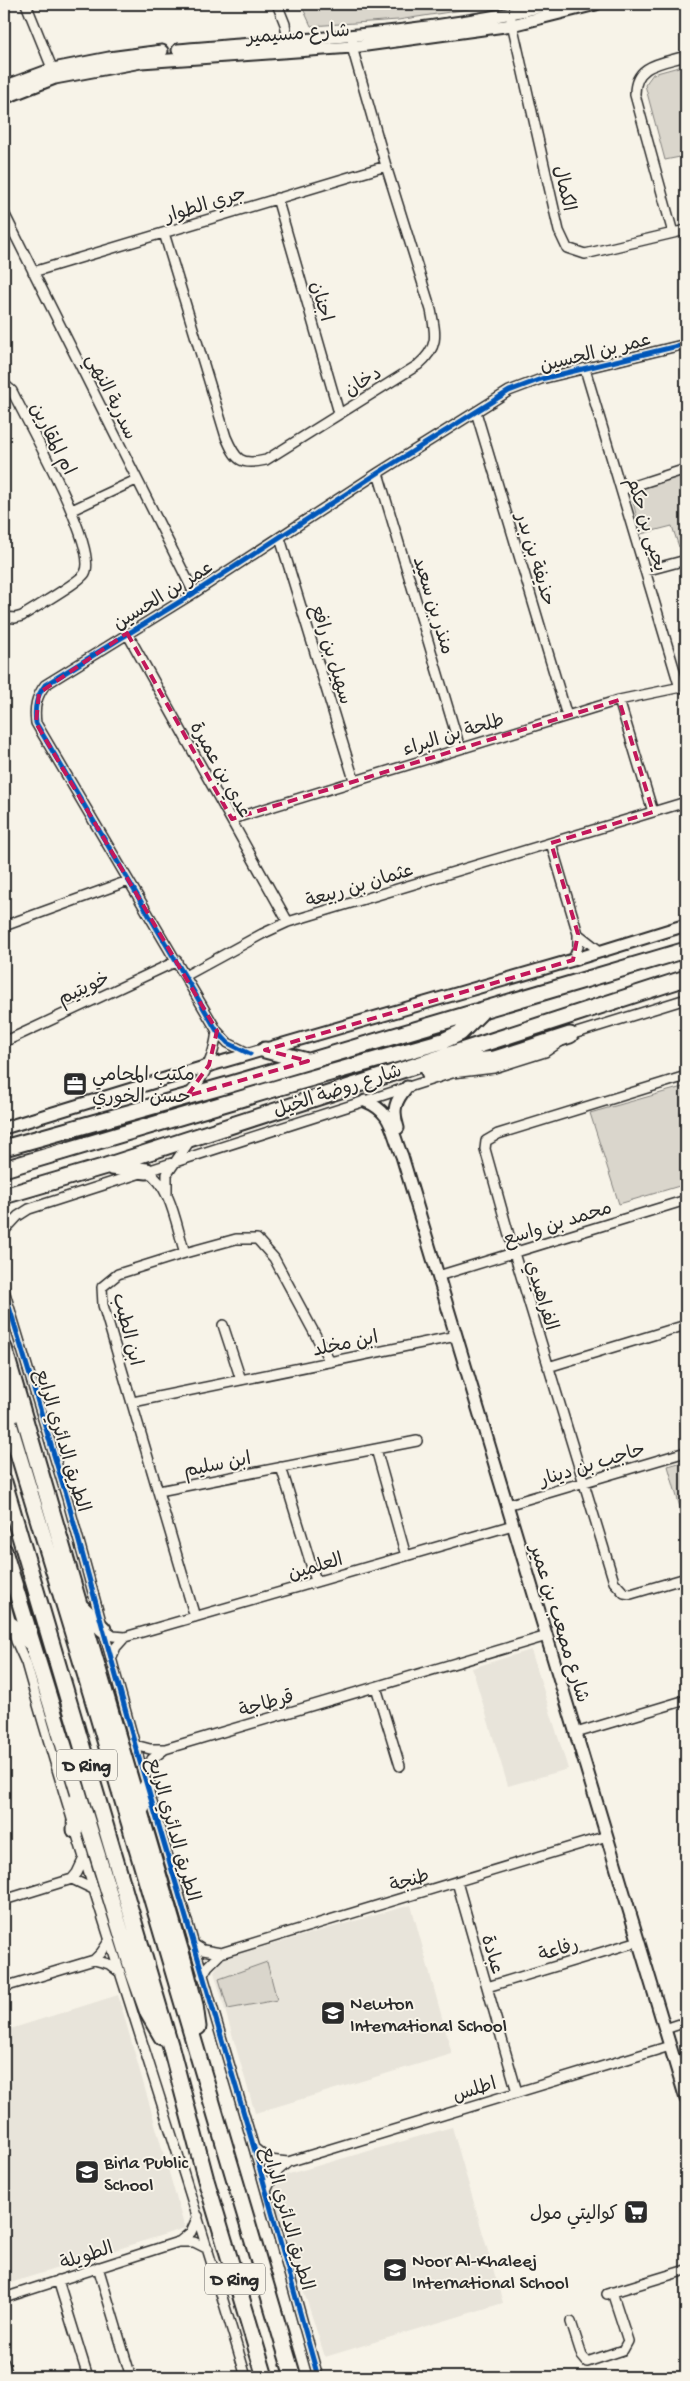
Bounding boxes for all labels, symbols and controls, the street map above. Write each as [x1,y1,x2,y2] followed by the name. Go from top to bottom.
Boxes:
[244,20,351,51] street label: شارع مسيمير
[546,164,579,214] street label: الكمال
[161,183,249,230] street label: جري الطوار
[303,279,336,325] street label: اجنان
[538,330,654,379] street label: عمر بن الحسين
[77,351,141,445] street label: سدرية النهي
[341,363,387,403] street label: دخان
[23,399,79,480] street label: ام المقارين
[619,475,670,575] street label: يحيى بن حكم
[508,509,559,609] street label: حذيفة بن بدر
[406,554,457,658] street label: منذر بن سعيد
[110,557,218,637] street label: عمر بن الحسين
[304,602,356,708] street label: سهيل بن رافع
[400,710,508,763] street label: طلحة بن البراء
[183,718,255,823] street label: عدي بن عميرة
[303,860,417,915] street label: عثمان بن ربيعة
[55,968,114,1012] street label: خويتيم
[271,1061,405,1124] street label: شارع روضة الخيل
[92,1065,195,1110] place label: مكتب المحامي حسن الخوري
[62,1071,88,1097] office icon: مكتب المحامي حسن الخوري
[501,1198,615,1253] street label: محمد بن واسع
[518,1258,561,1334] street label: الفراهيدي
[106,1291,146,1369] street label: ابن الطيب
[311,1327,381,1364] street label: ابن مخلد
[28,1367,93,1515] street label: الطريق الدائري الرابع
[536,1439,649,1494] street label: حاجب بن دينار
[182,1449,253,1484] street label: ابن سليم
[522,1540,593,1706] street label: شارع مصعب بن عمير
[286,1550,346,1587] street label: العلمين
[237,1687,297,1724] street label: قرطاجة
[57,1750,117,1780] road number: D Ring
[140,1755,203,1905] street label: الطريق الدائري الرابع
[387,1865,433,1899] street label: طنجة
[474,1933,507,1977] street label: عبادة
[536,1934,582,1968] street label: رفاعة
[350,1994,507,2039] place label: Newton International School
[320,2000,346,2026] school or university icon: Newton International School
[450,2074,500,2109] street label: اطلس
[254,2144,317,2294] street label: الطريق الدائري الرابع
[103,2153,189,2198] place label: Birla Public School
[74,2159,100,2185] school or university icon: Birla Public School
[623,2199,649,2225] supermarket icon: كواليتي مول
[530,2204,618,2229] place label: كواليتي مول
[58,2238,117,2277] street label: الطويلة
[412,2251,569,2296] place label: Noor Al-Khaleej International School
[382,2257,408,2283] school or university icon: Noor Al-Khaleej International School
[205,2264,265,2294] road number: D Ring

